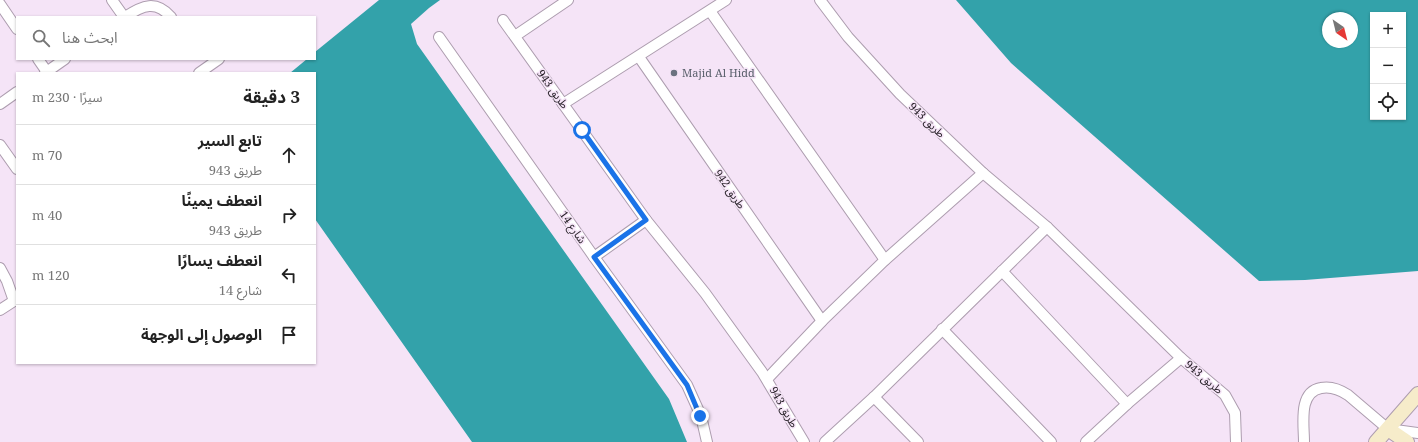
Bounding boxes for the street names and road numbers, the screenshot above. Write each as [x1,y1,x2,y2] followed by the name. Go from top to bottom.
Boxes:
[534,66,573,111] street label: طريق 943
[906,99,949,141] street label: طريق 943
[711,166,749,211] street label: طريق 942
[556,207,590,247] street label: شارع 14
[1182,356,1226,397] street label: طريق 943
[767,384,802,430] street label: طريق 943

